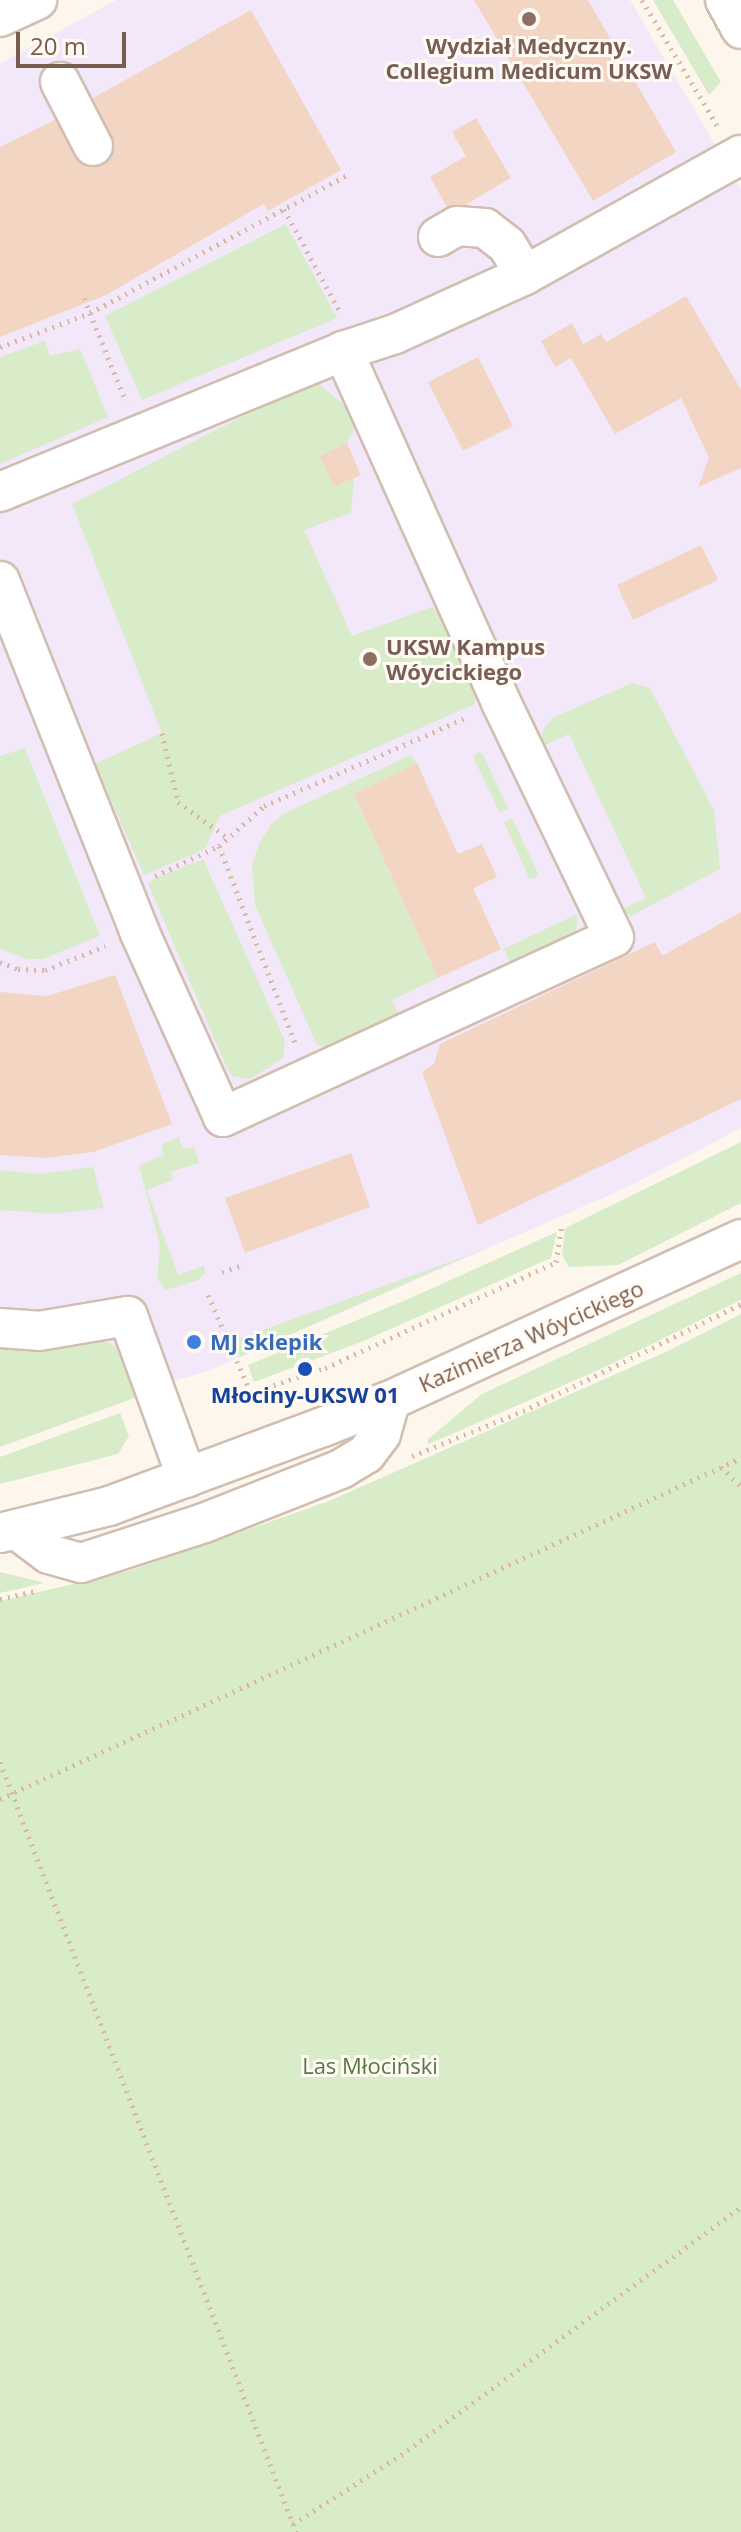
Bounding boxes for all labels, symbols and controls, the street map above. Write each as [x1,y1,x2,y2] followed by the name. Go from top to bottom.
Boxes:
[520,10,538,28] marker: Wydział Medyczny. Collegium Medicum UKSW
[20,16,130,66] scale bar
[30,29,86,62] text: 20 m
[385,32,673,84] place label: Wydział Medyczny. Collegium Medicum UKSW
[386,633,545,684] place label: UKSW Kampus Wóycickiego
[361,650,379,668] marker: UKSW Kampus Wóycickiego
[415,1275,647,1397] street label: Kazimierza Wóycickiego
[210,1329,322,1355] place label: MJ sklepik
[185,1333,203,1351] marker: MJ sklepik
[296,1360,314,1378] marker: Młociny-UKSW 01
[211,1382,399,1408] place label: Młociny-UKSW 01
[302,2053,438,2079] park label: Las Młociński

